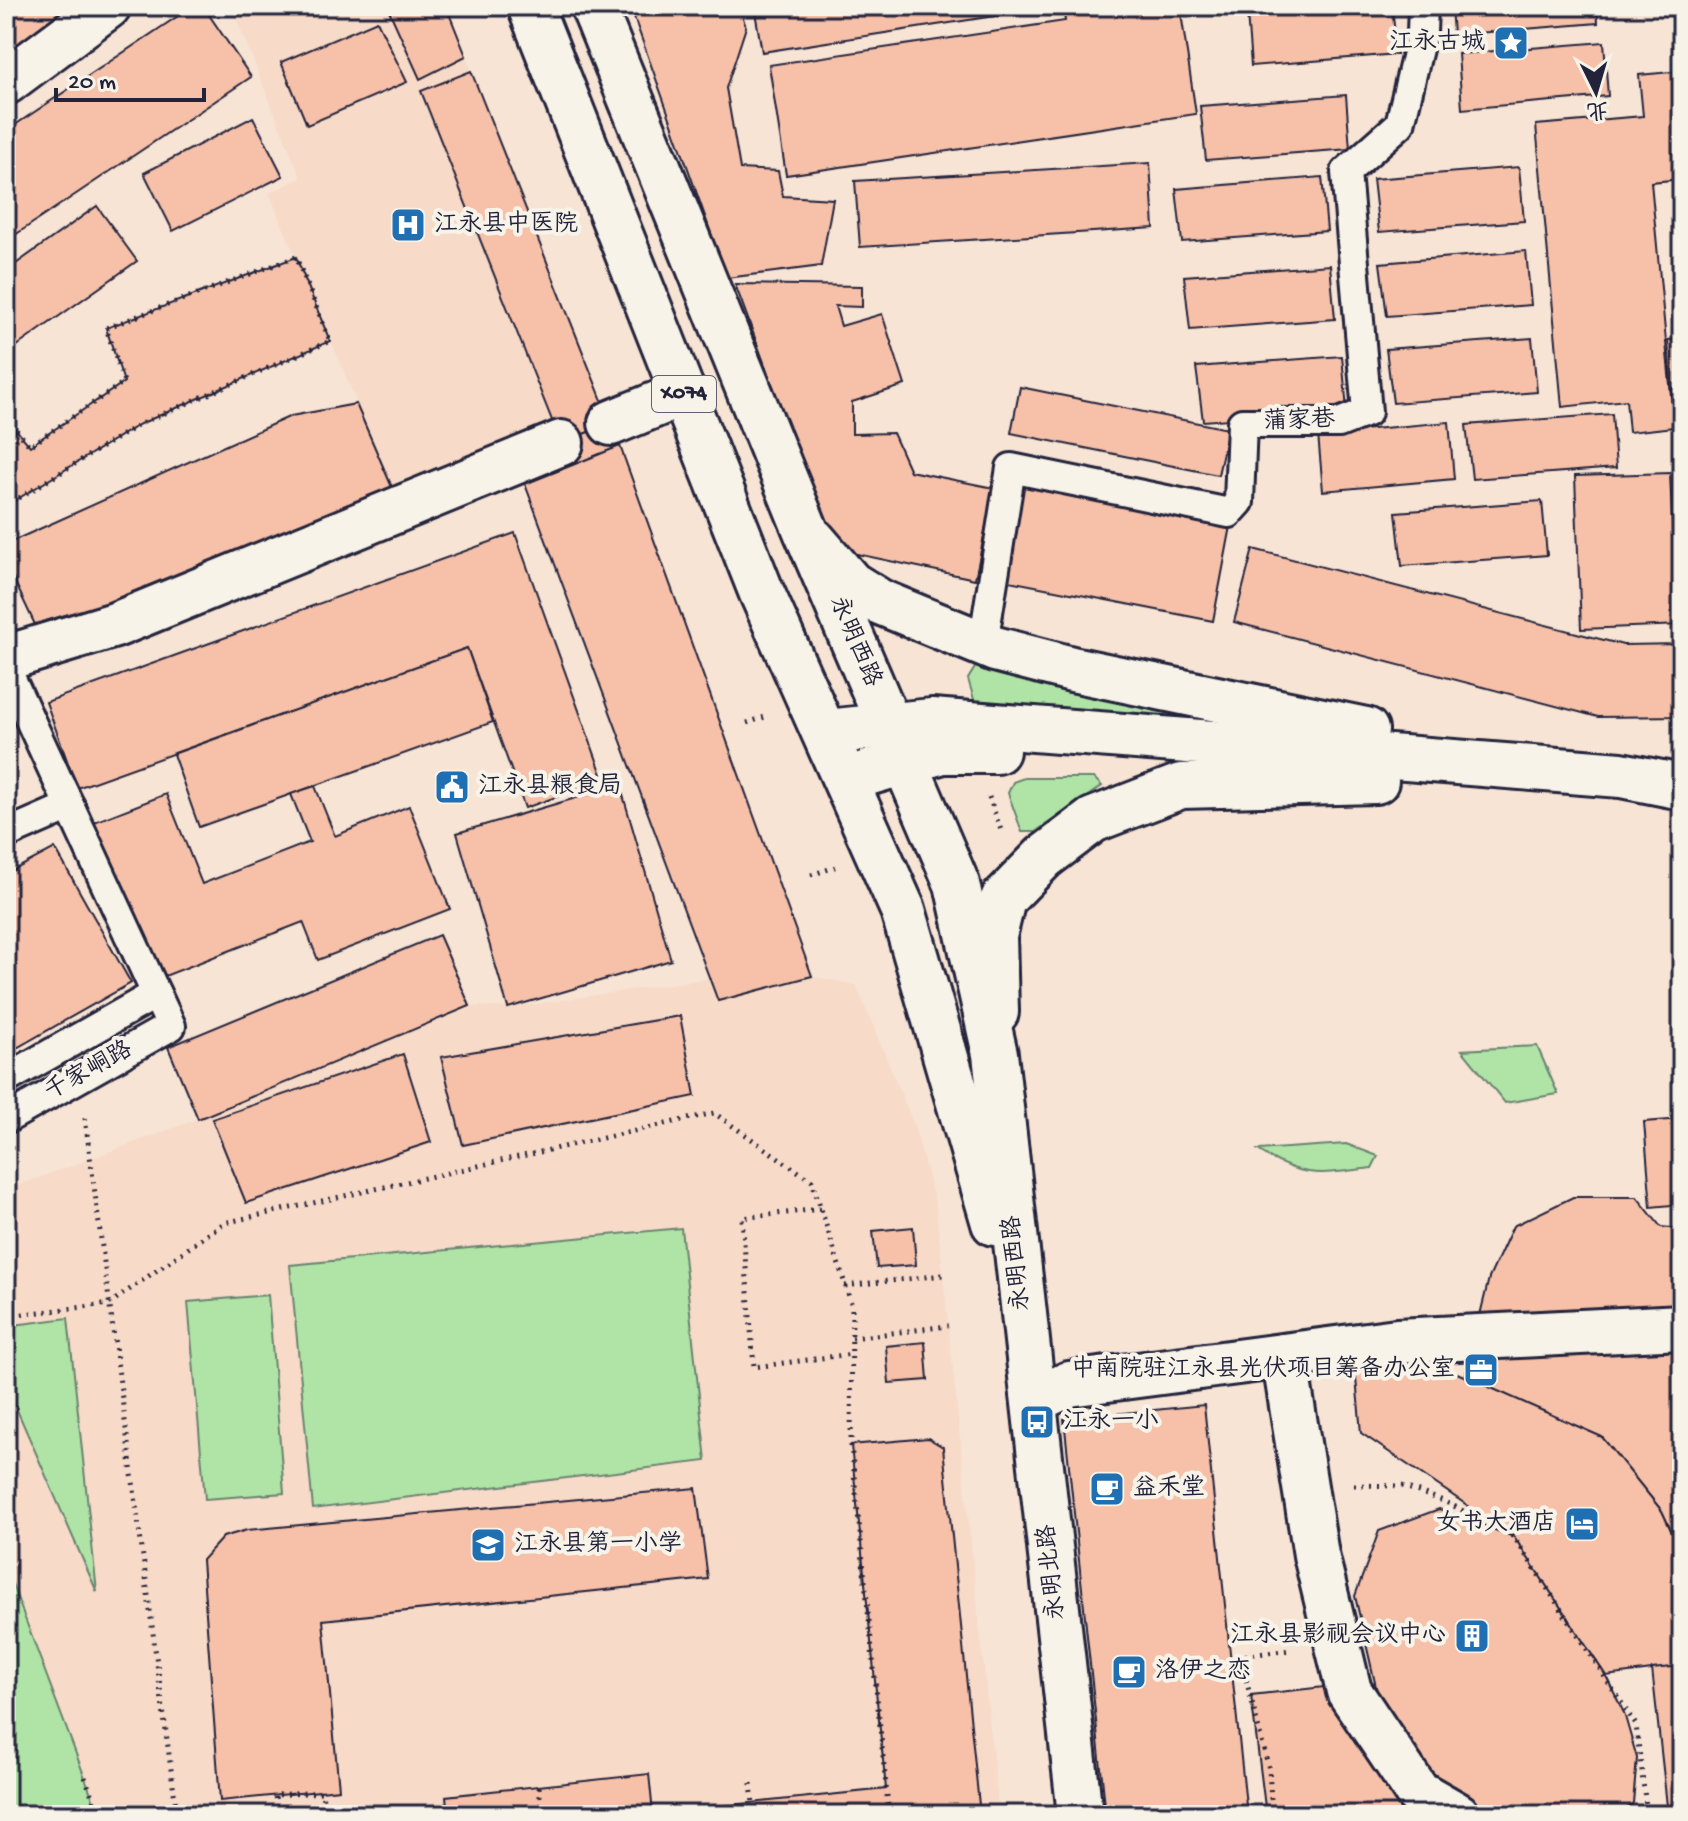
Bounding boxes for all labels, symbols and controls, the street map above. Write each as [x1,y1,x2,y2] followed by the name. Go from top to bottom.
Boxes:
[1492,24,1530,62] place icon: 江永古城
[1389,28,1485,58] place label: 江永古城
[56,52,204,102] scale bar
[1556,52,1636,132] north arrow
[68,69,116,98] text: 20 m
[1585,94,1609,122] text: 北
[389,206,427,244] hospital icon: 江永县中医院
[434,210,578,240] place label: 江永县中医院
[652,376,716,412] road number: X074
[1262,405,1335,438] street label: 蒲家巷
[822,591,888,692] street label: 永明西路
[433,768,471,806] public building icon: 江永县粮食局
[478,772,622,802] place label: 江永县粮食局
[39,1034,138,1108] street label: 千家峒路
[997,1214,1037,1312] street label: 永明西路
[1462,1351,1500,1389] office icon: 中南院驻江永县光伏项目筹备办公室
[1071,1355,1455,1385] place label: 中南院驻江永县光伏项目筹备办公室
[1018,1403,1056,1441] bus stop icon: 江永一小
[1063,1407,1159,1437] place label: 江永一小
[1088,1470,1126,1508] cafe icon: 益禾堂
[1133,1474,1205,1504] place label: 益禾堂
[1563,1505,1601,1543] hotel icon: 女书大酒店
[1436,1509,1556,1539] place label: 女书大酒店
[1032,1523,1072,1621] street label: 永明北路
[469,1526,507,1564] school or university icon: 江永县第一小学
[514,1530,682,1560] place label: 江永县第一小学
[1453,1617,1491,1655] building icon: 江永县影视会议中心
[1230,1621,1446,1651] place label: 江永县影视会议中心
[1110,1653,1148,1691] cafe icon: 洛伊之恋
[1155,1657,1251,1687] place label: 洛伊之恋

